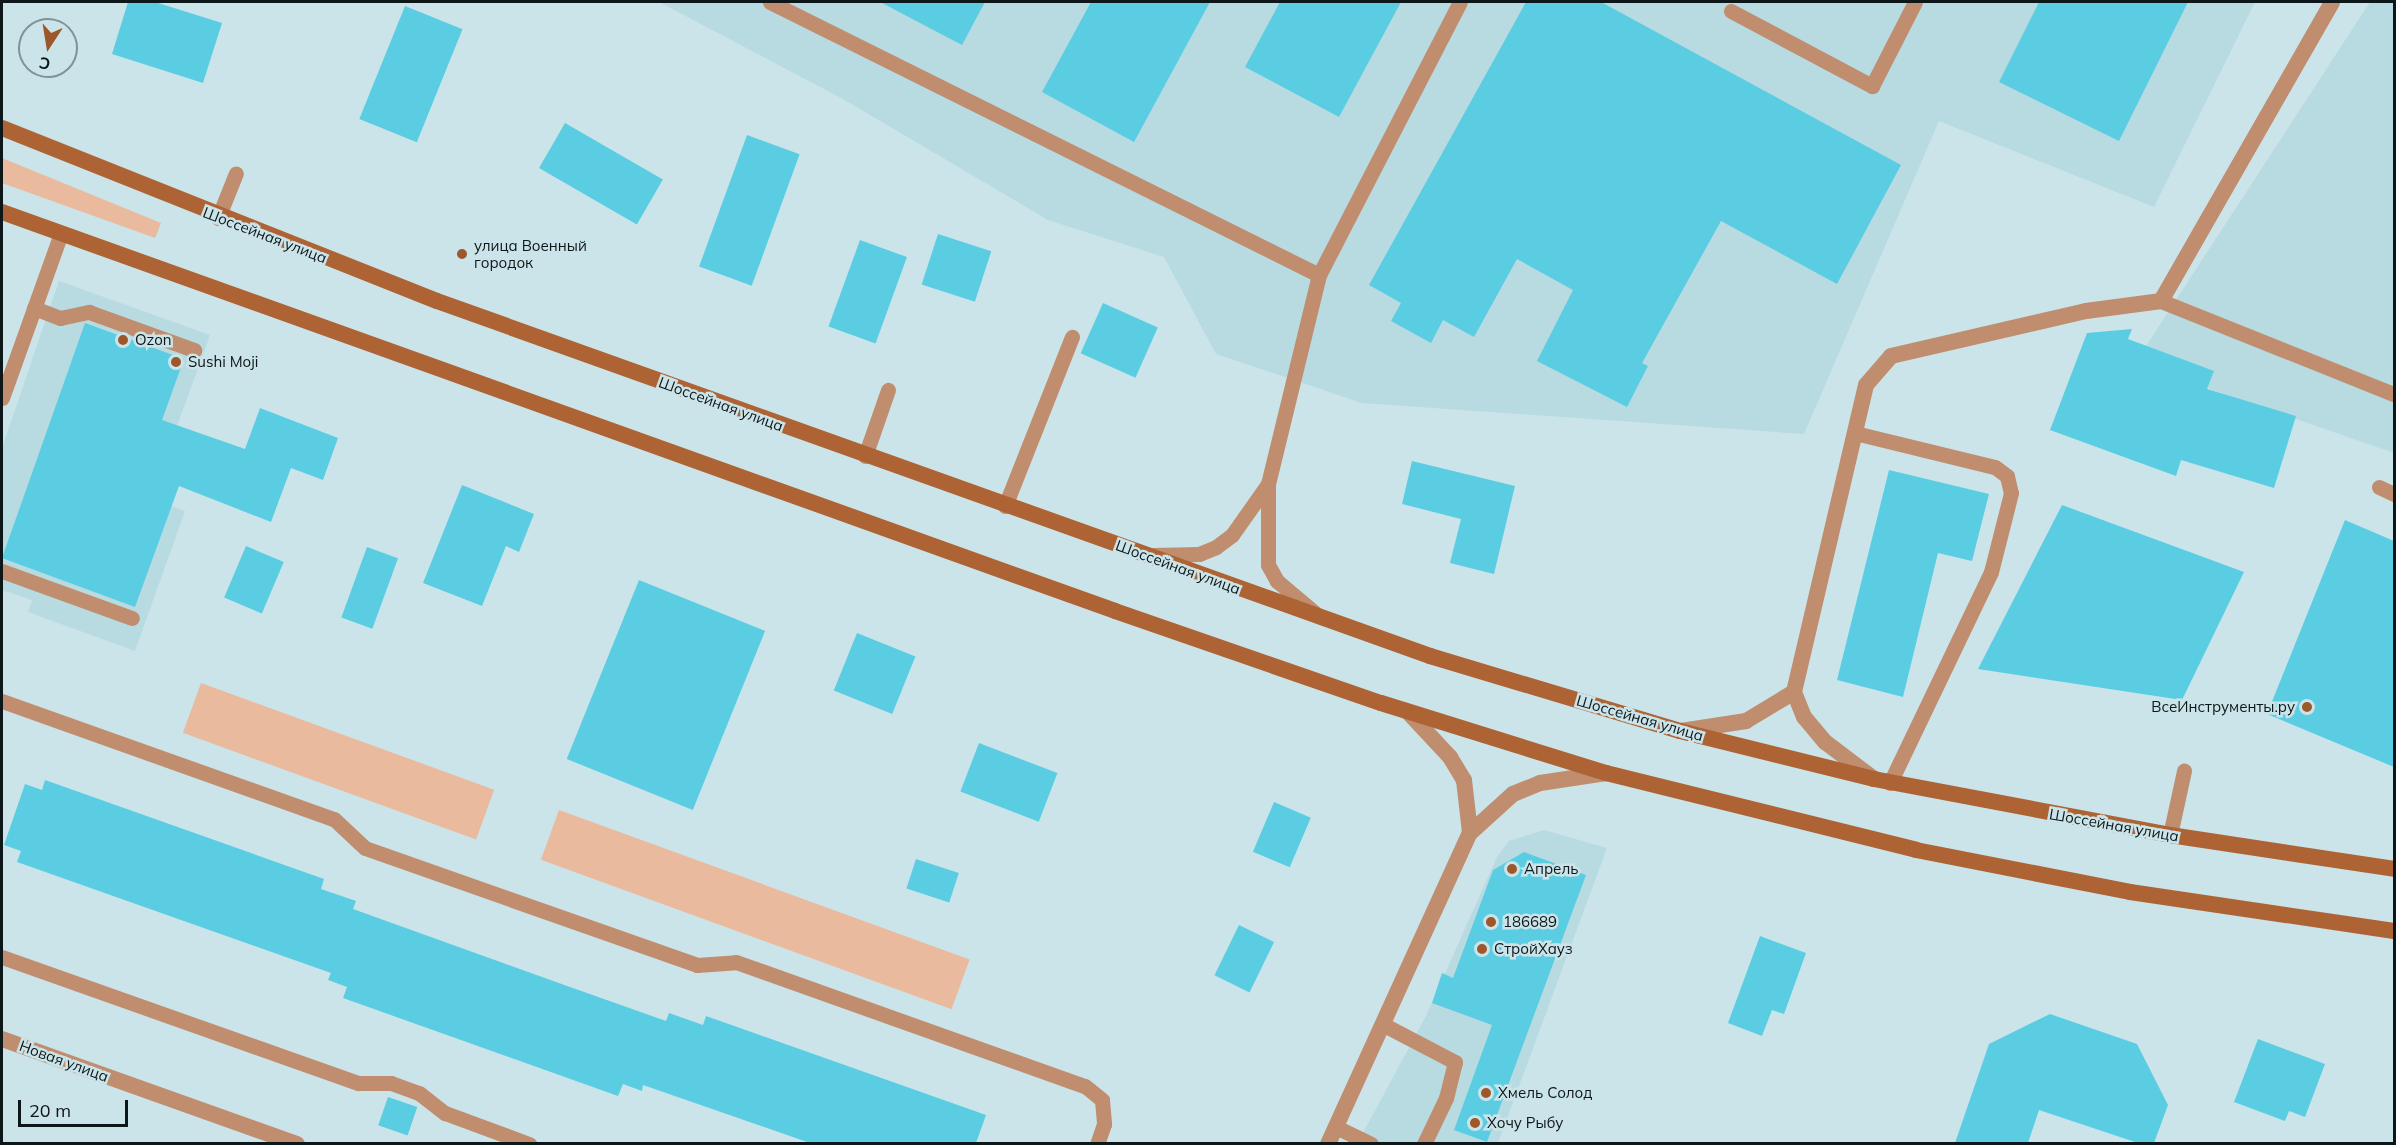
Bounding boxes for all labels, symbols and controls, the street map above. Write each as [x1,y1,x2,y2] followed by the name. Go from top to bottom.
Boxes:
[18,18,78,78] north arrow
[37,53,52,75] text: С
[200,203,330,267] street label: Шоссейная улица
[474,236,587,271] place label: улица Военный городок
[455,247,469,261] marker: улица Военный городок
[135,331,172,349] place label: Ozon
[116,333,130,347] marker: Ozon
[188,353,258,371] place label: Sushi Moji
[169,355,183,369] marker: Sushi Moji
[656,373,786,435] street label: Шоссейная улица
[1113,536,1243,598] street label: Шоссейная улица
[1574,691,1706,745] street label: Шоссейная улица
[2151,698,2295,716] place label: ВсеИнструменты.ру
[2300,700,2314,714] marker: ВсеИнструменты.ру
[2048,805,2180,845] street label: Шоссейная улица
[1524,860,1578,878] place label: Апрель
[1505,862,1519,876] marker: Апрель
[1503,913,1557,931] place label: 186689
[1484,915,1498,929] marker: 186689
[1494,940,1573,958] place label: СтройХауз
[1475,942,1489,956] marker: СтройХауз
[17,1037,111,1085] street label: Новая улица
[1498,1084,1592,1102] place label: Хмель Солод
[1479,1086,1493,1100] marker: Хмель Солод
[21,1088,130,1126] scale bar
[29,1099,71,1122] text: 20 m
[1487,1114,1563,1132] place label: Хочу Рыбу
[1468,1116,1482,1130] marker: Хочу Рыбу

